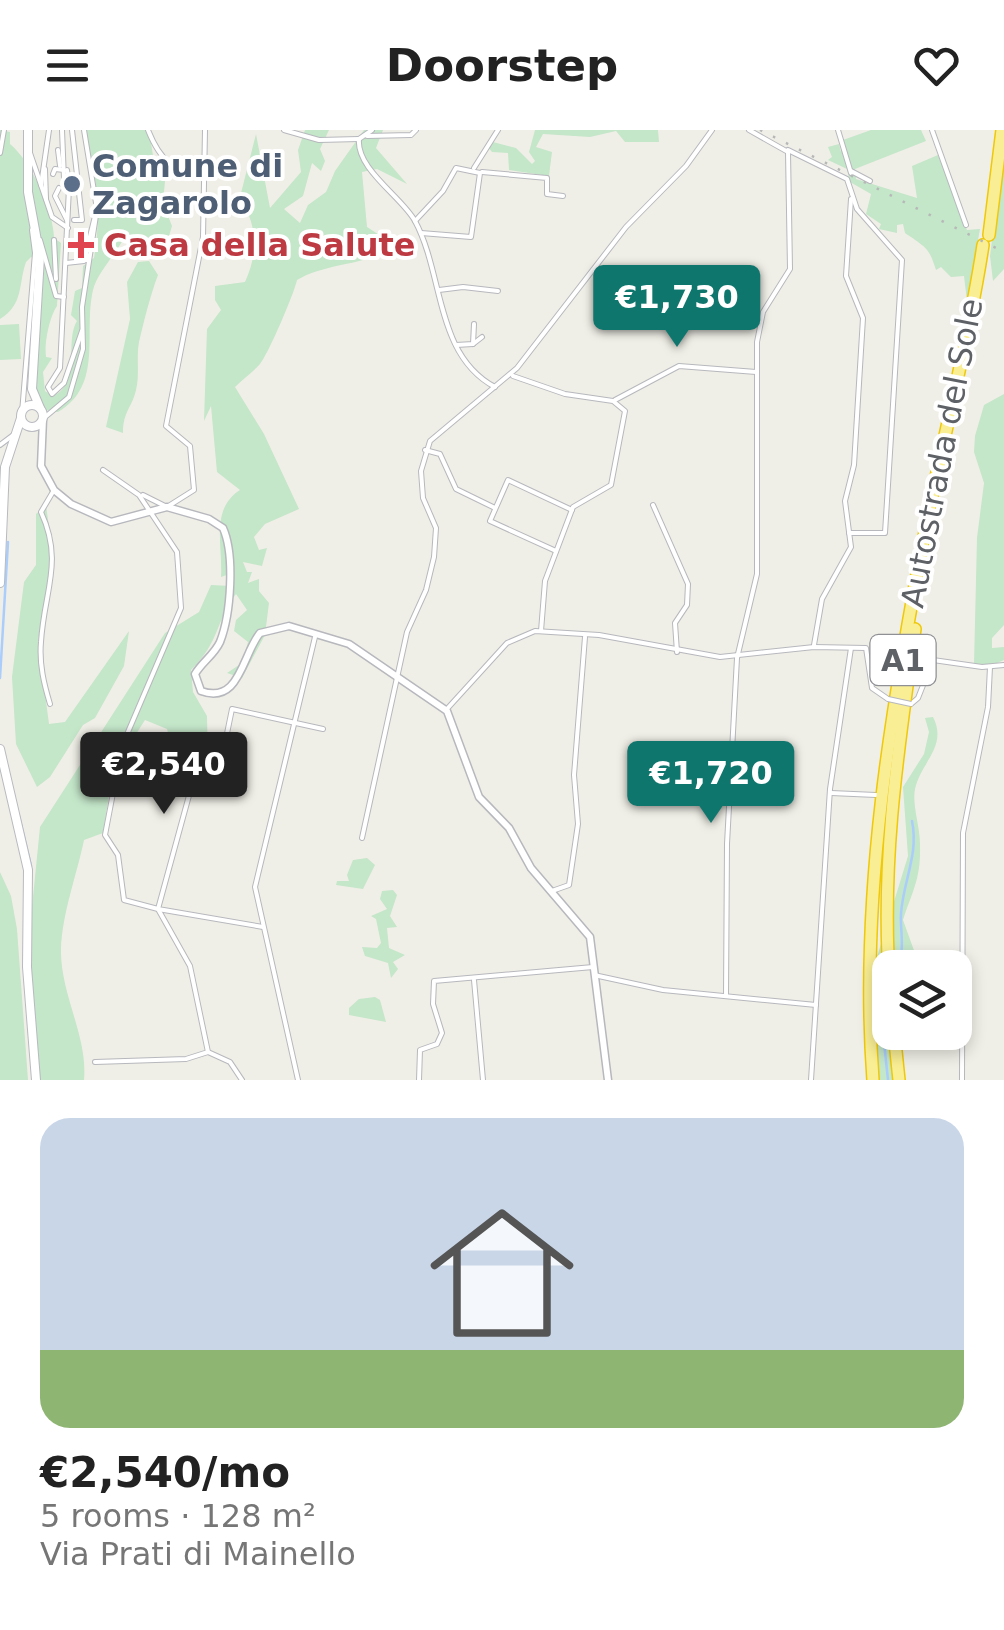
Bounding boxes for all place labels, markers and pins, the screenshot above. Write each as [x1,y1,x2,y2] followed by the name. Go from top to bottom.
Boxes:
[92,147,283,222] place label: Comune di Zagarolo
[61,173,83,195] marker: Comune di Zagarolo
[104,226,416,264] place label: Casa della Salute
[68,232,94,258] marker: Casa della Salute
[596,265,758,350] pin: €1,730
[83,732,245,817] pin: €2,540
[630,741,792,826] pin: €1,720

